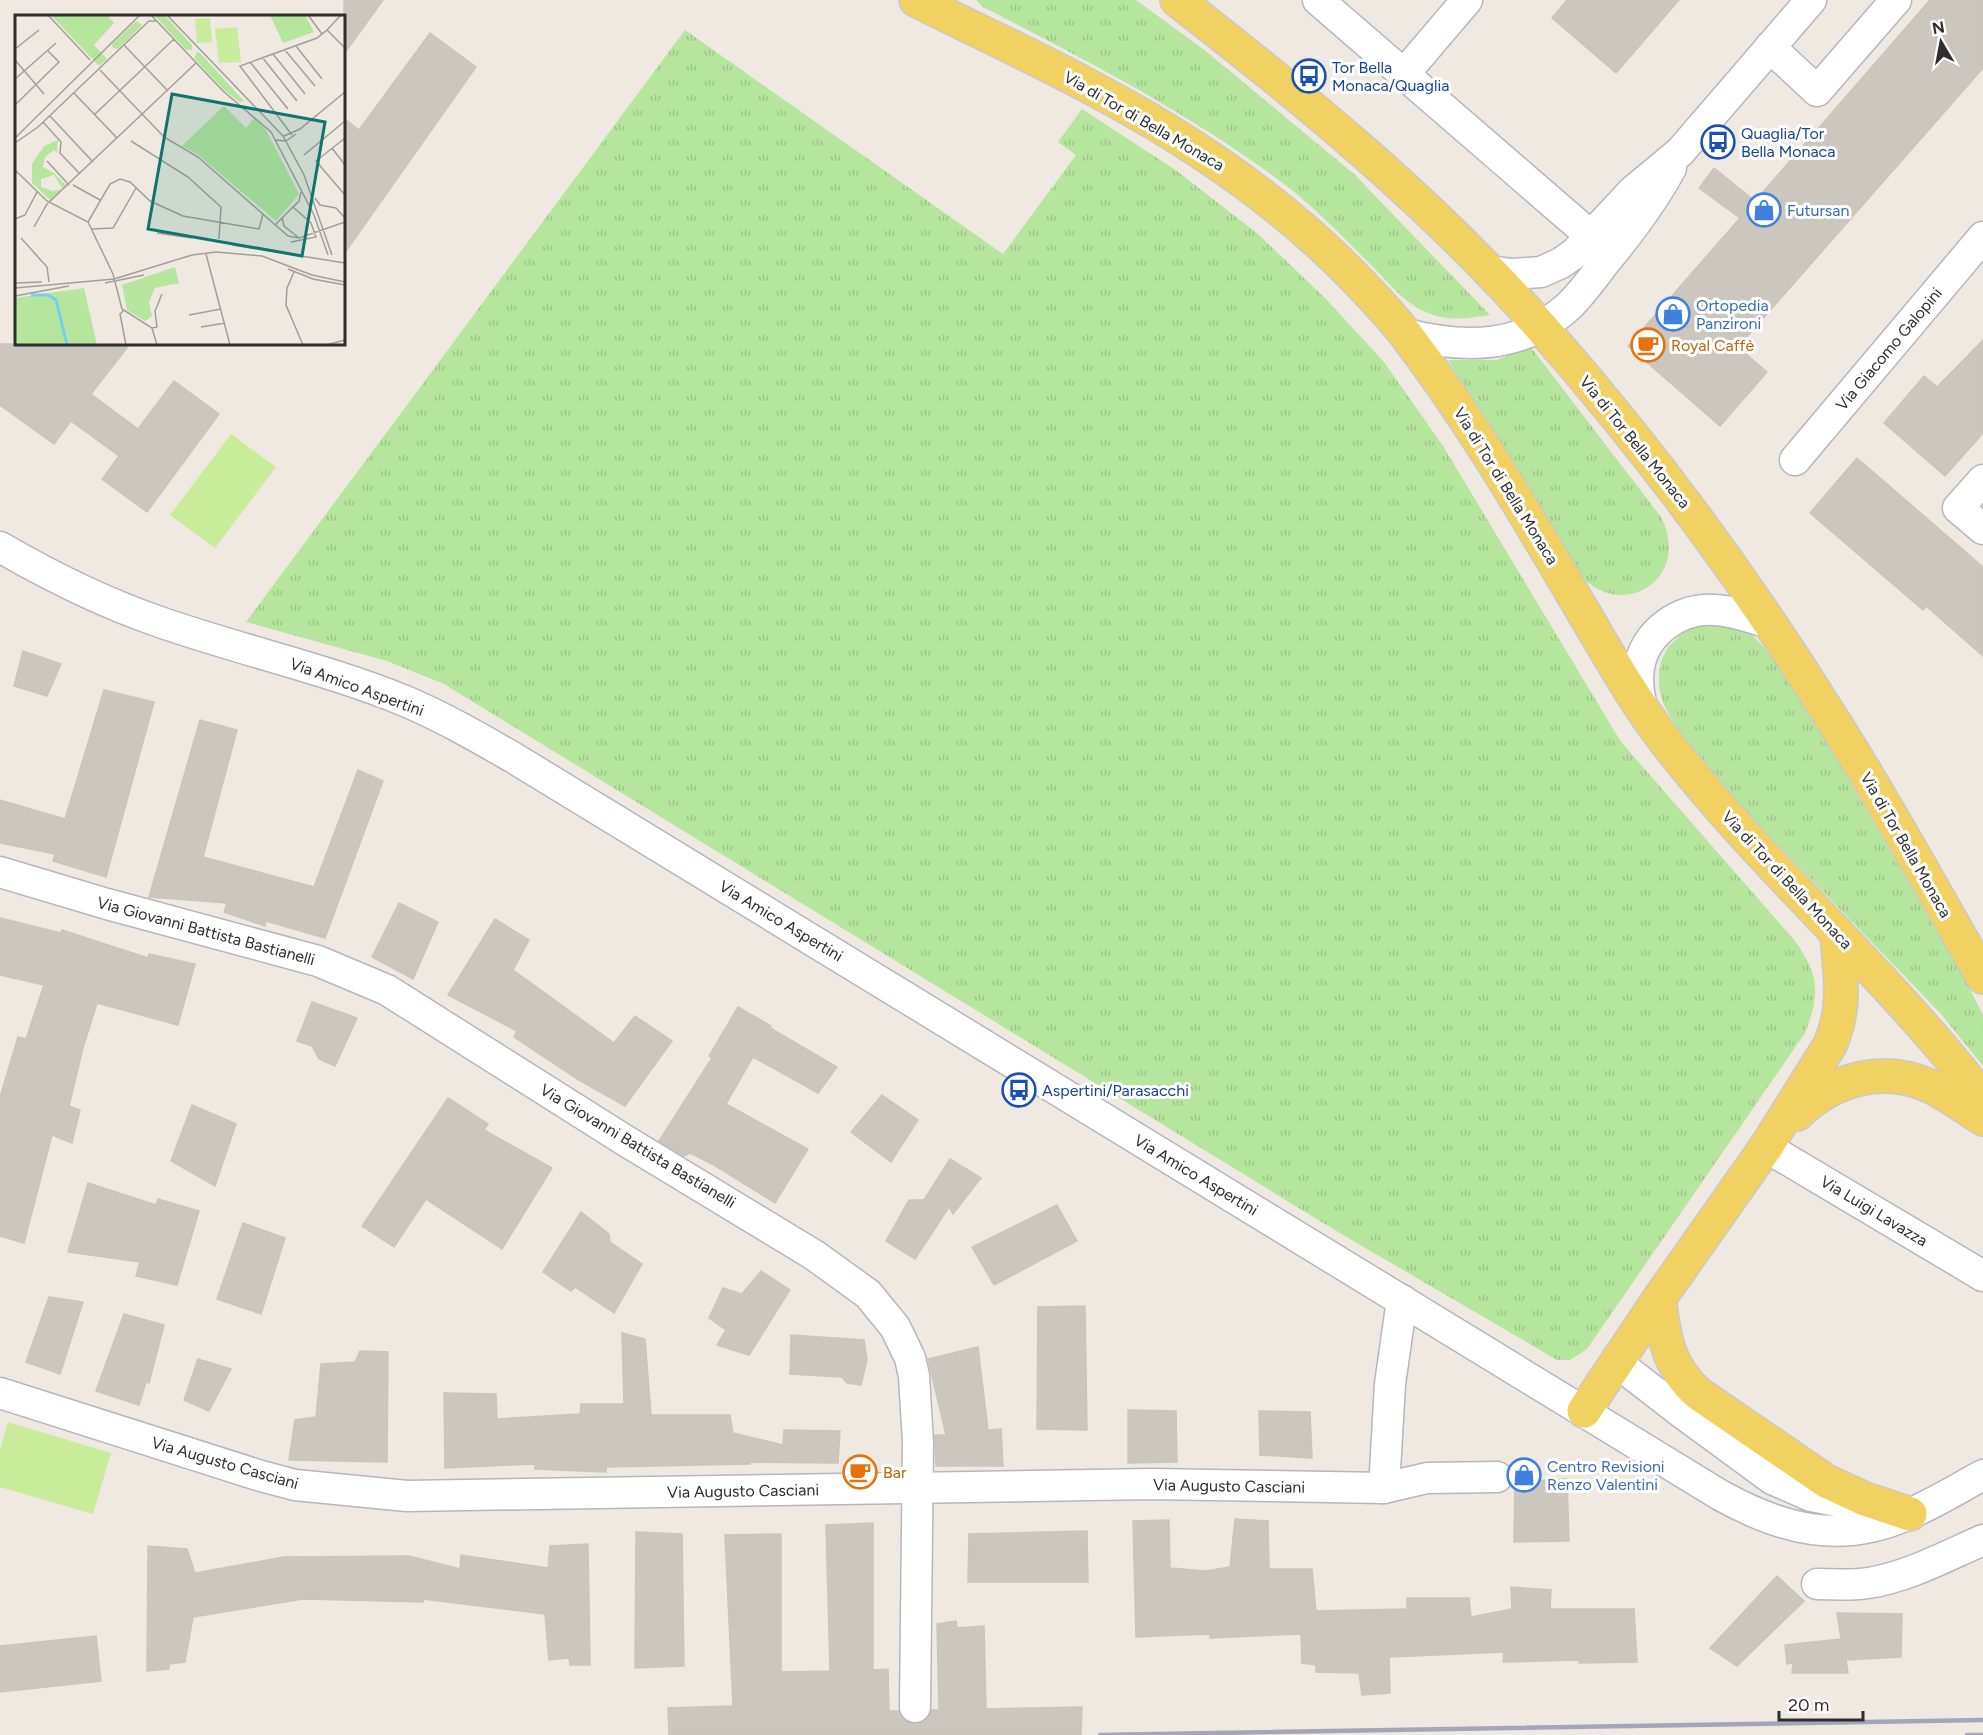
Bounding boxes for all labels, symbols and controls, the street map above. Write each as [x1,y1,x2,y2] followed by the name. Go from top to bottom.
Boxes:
[1911,12,1971,72] north arrow
[15,15,345,345] inset map
[1931,17,1946,38] text: N
[1291,58,1327,94] bus stop icon: Tor Bella Monaca/Quaglia
[1332,58,1449,95] place label: Tor Bella Monaca/Quaglia
[1060,67,1228,175] street label: Via di Tor di Bella Monaca
[1700,124,1736,160] bus stop icon: Quaglia/Tor Bella Monaca
[1741,124,1835,161] place label: Quaglia/Tor Bella Monaca
[1746,192,1782,228] shop icon: Futursan
[1787,201,1849,220] place label: Futursan
[1832,284,1946,414] street label: Via Giacomo Galopini
[1655,296,1691,332] shop icon: Ortopedia Panzironi
[1696,296,1769,333] place label: Ortopedia Panzironi
[1630,327,1666,363] cafe icon: Royal Caffè
[1671,336,1754,355] place label: Royal Caffè
[1576,372,1694,512] street label: Via di Tor Bella Monaca
[1450,404,1562,568] street label: Via di Tor di Bella Monaca
[287,654,427,720] street label: Via Amico Aspertini
[1857,769,1955,921] street label: Via di Tor Bella Monaca
[1718,807,1856,953] street label: Via di Tor di Bella Monaca
[716,876,846,966] street label: Via Amico Aspertini
[95,893,317,969] street label: Via Giovanni Battista Bastianelli
[1001,1072,1037,1108] bus stop icon: Aspertini/Parasacchi
[537,1080,739,1212] street label: Via Giovanni Battista Bastianelli
[1042,1081,1189,1100] place label: Aspertini/Parasacchi
[1131,1130,1261,1220] street label: Via Amico Aspertini
[1817,1172,1931,1250] street label: Via Luigi Lavazza
[149,1433,301,1493] street label: Via Augusto Casciani
[842,1454,878,1490] cafe icon: Bar
[1506,1457,1542,1493] shop icon: Centro Revisioni Renzo Valentini
[1547,1457,1665,1494] place label: Centro Revisioni Renzo Valentini
[883,1463,907,1482] place label: Bar
[1153,1475,1305,1497] street label: Via Augusto Casciani
[667,1480,819,1502] street label: Via Augusto Casciani
[1779,1684,1863,1722] scale bar
[1788,1694,1829,1716] text: 20 m

